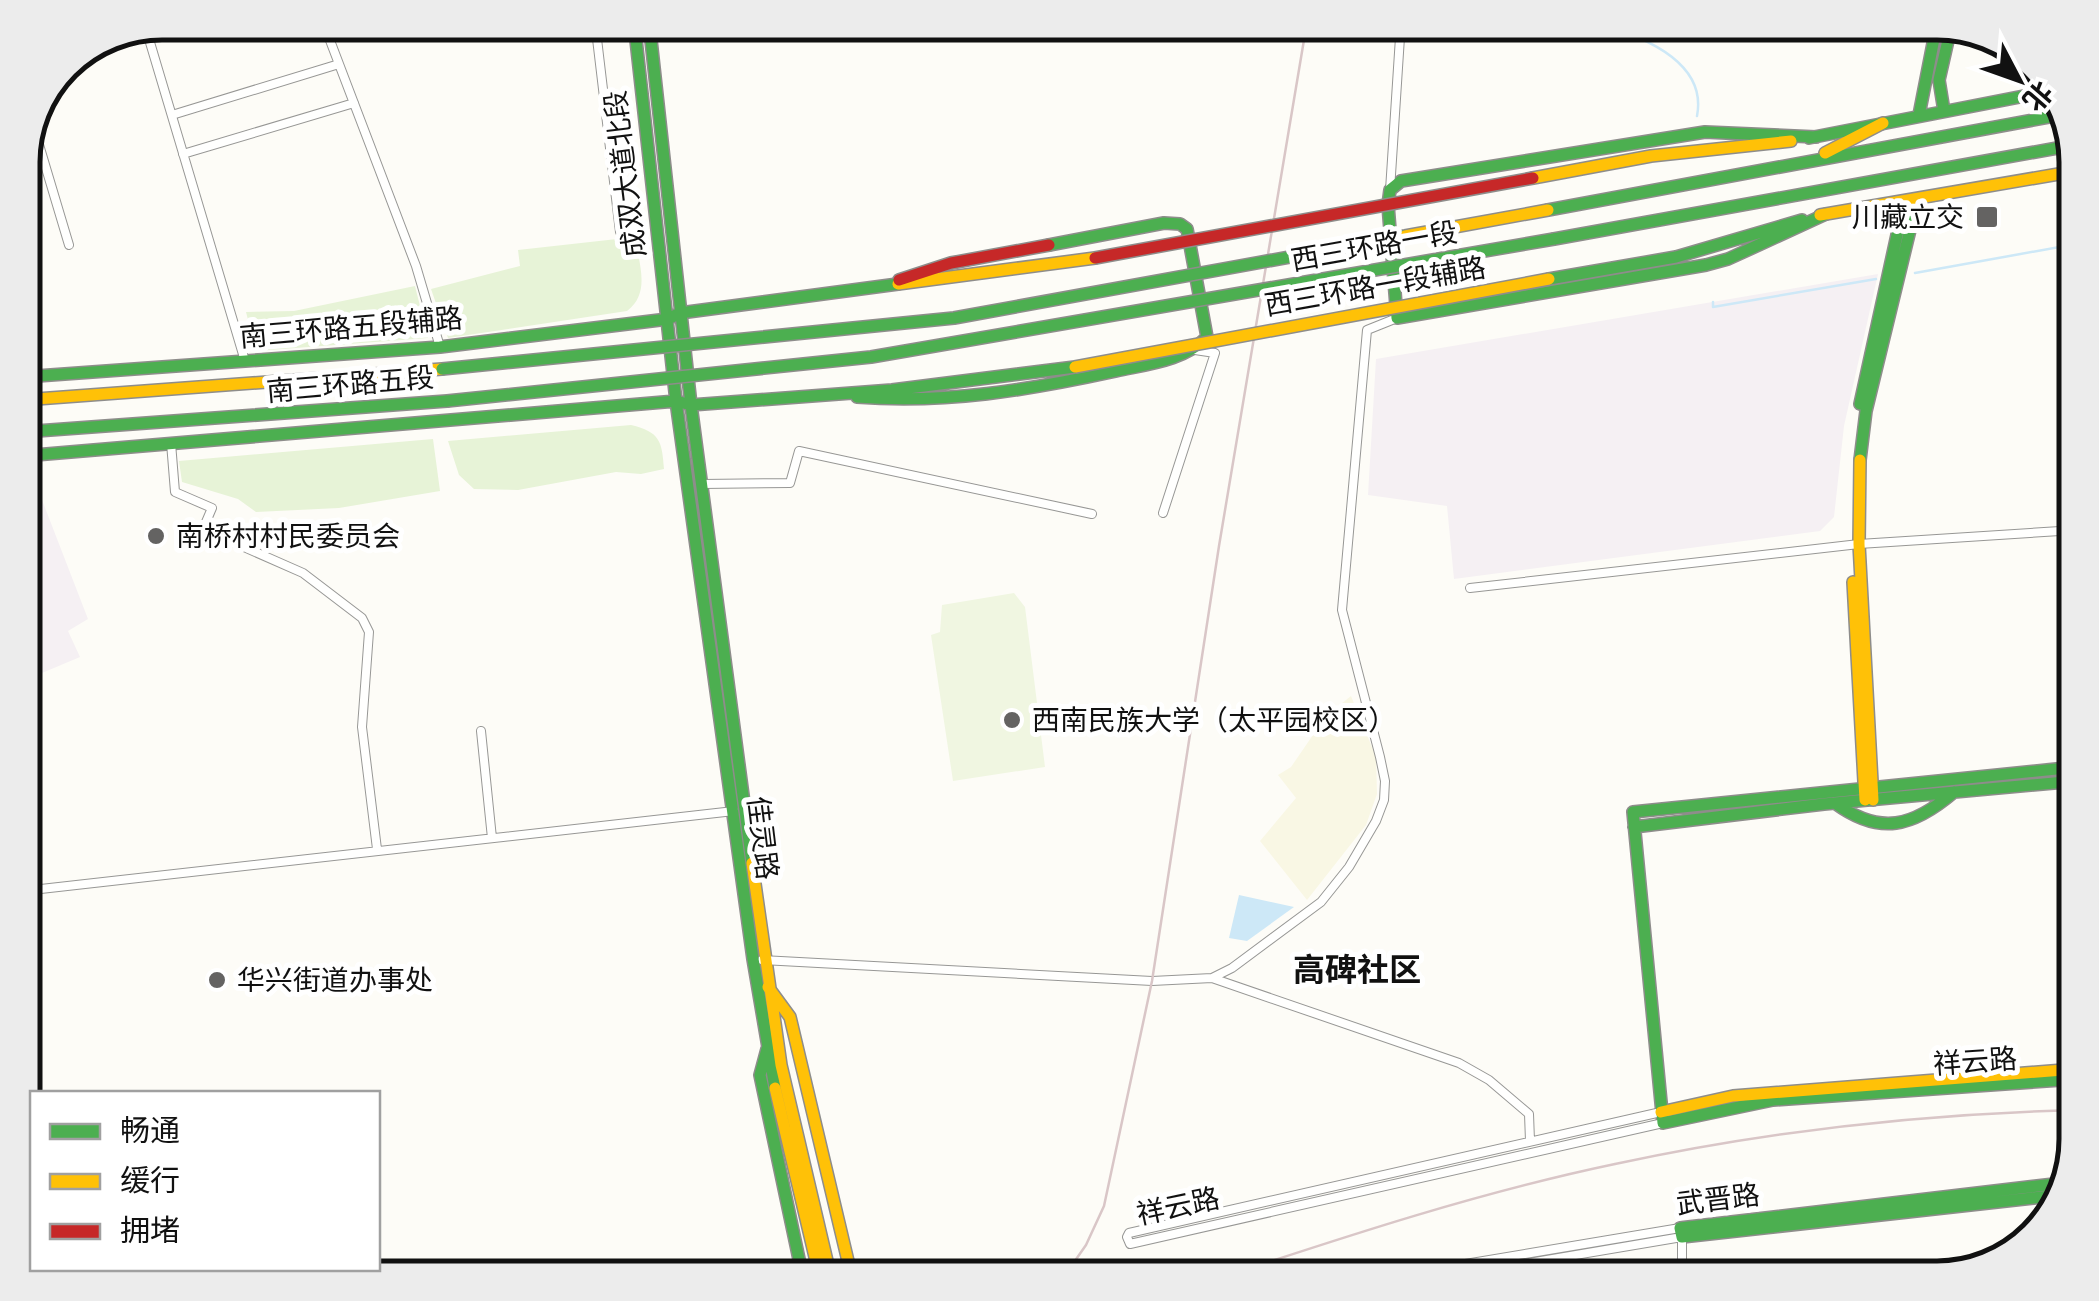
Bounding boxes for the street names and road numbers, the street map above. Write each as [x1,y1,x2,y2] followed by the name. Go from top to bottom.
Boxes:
[599,89,652,259] street label: 成双大道北段
[1288,216,1460,277] street label: 西三环路一段
[1262,251,1488,322] street label: 西三环路一段辅路
[238,301,464,354] street label: 南三环路五段辅路
[265,361,435,408] street label: 南三环路五段
[741,794,784,882] street label: 佳灵路
[1932,1042,2018,1081] street label: 祥云路
[1674,1178,1762,1221] street label: 武晋路
[1134,1182,1223,1231] street label: 祥云路

